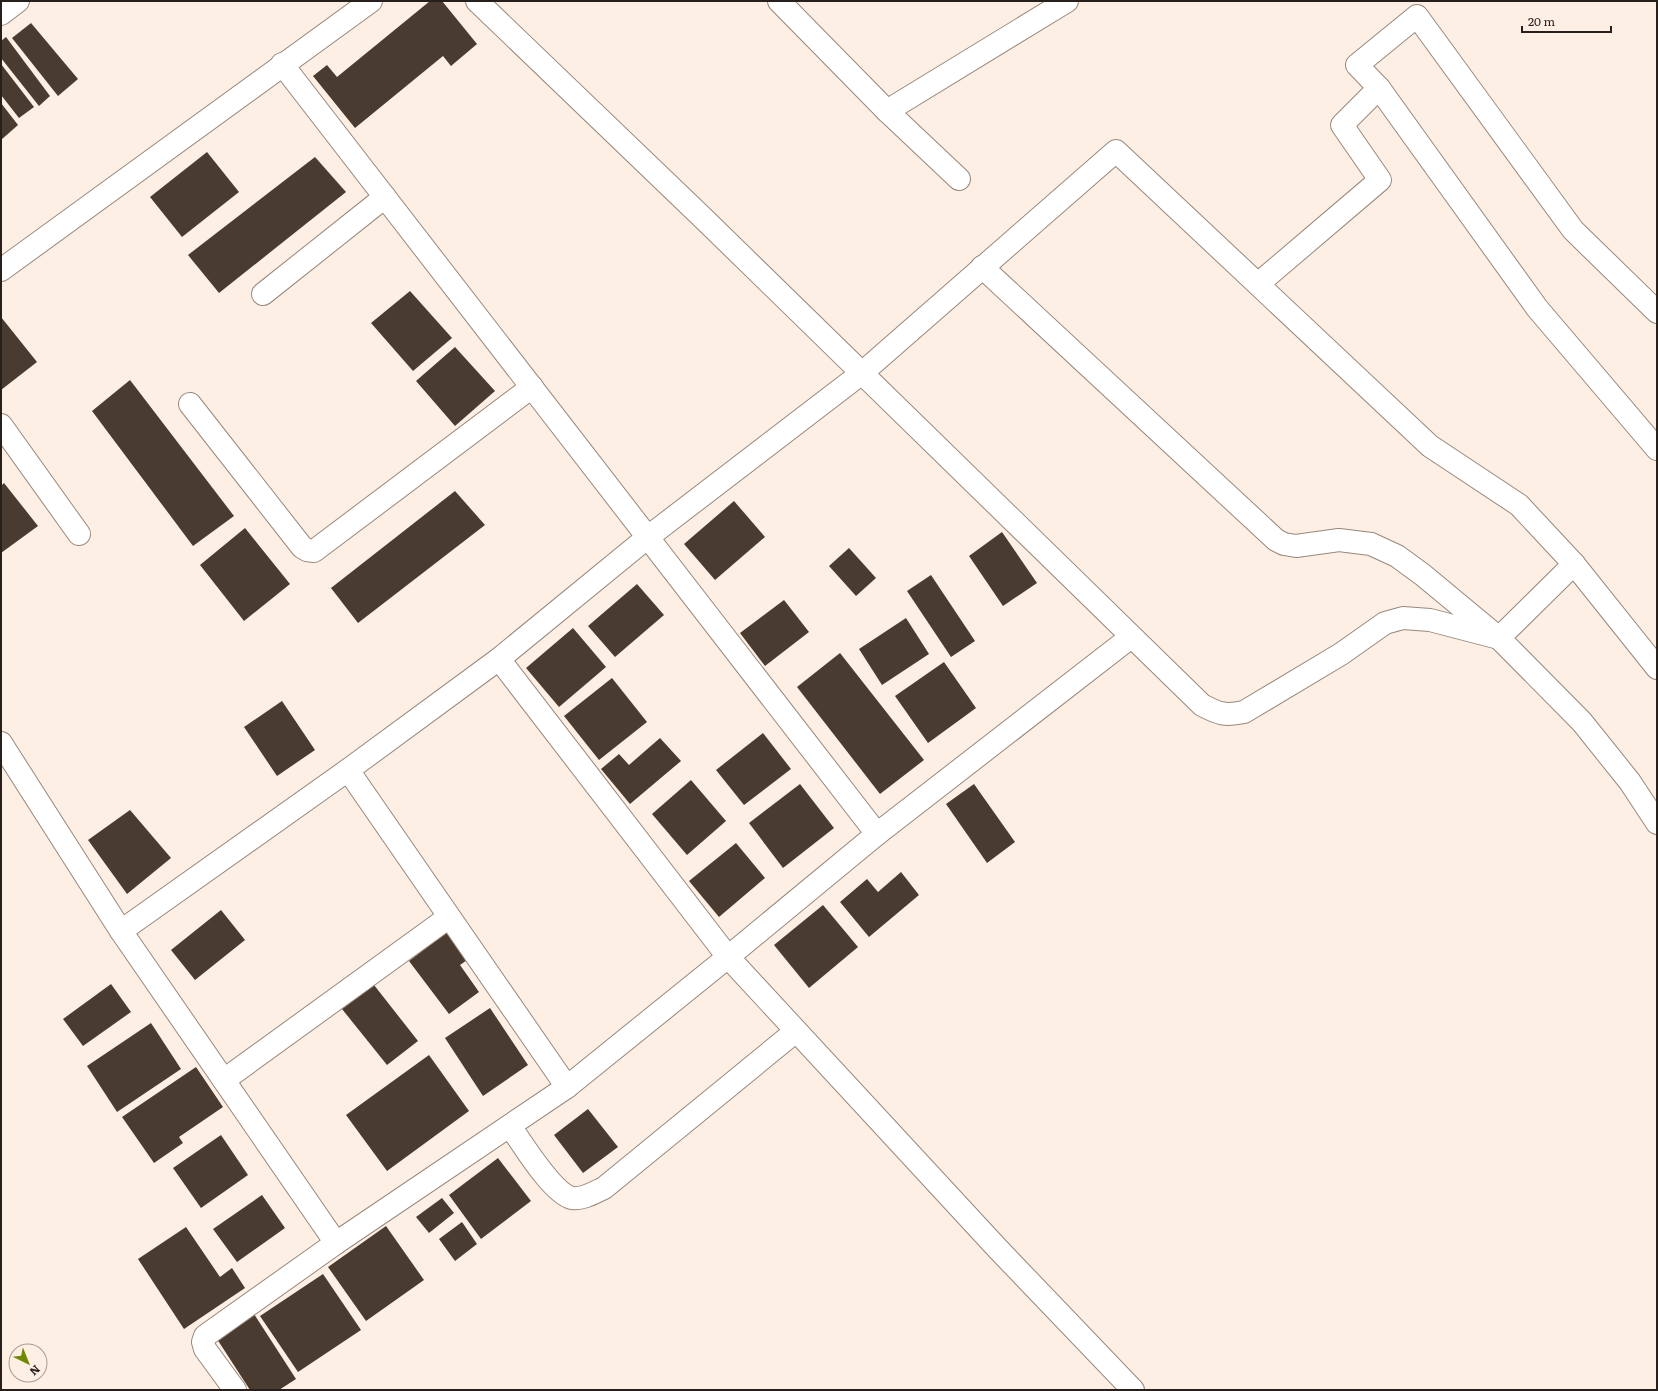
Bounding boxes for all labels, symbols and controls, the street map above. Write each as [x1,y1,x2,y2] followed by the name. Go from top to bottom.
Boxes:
[1522,8,1611,34] scale bar
[1528,12,1555,30] text: 20 m
[8,1343,48,1383] north arrow
[27,1362,44,1380] text: N

